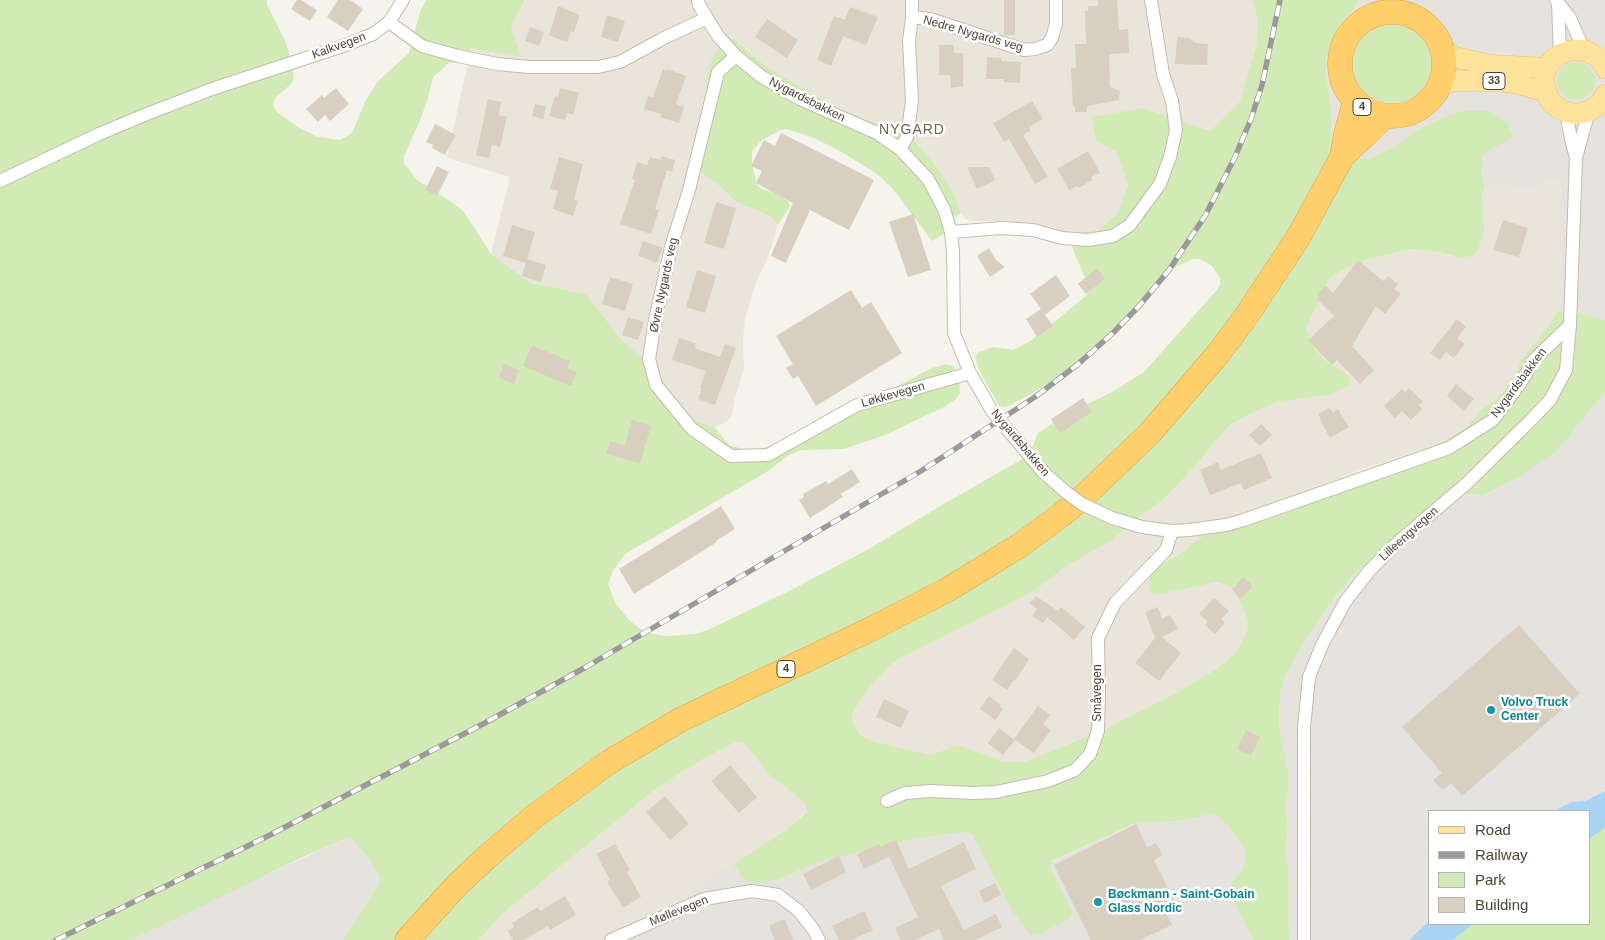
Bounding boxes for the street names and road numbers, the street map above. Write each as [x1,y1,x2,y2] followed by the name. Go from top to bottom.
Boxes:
[921,13,1025,55] street label: Nedre Nygards veg
[310,30,368,62] street label: Kalkvegen
[1483,72,1505,90] road number: 33
[767,75,847,125] street label: Nygardsbakken
[1353,98,1371,115] road number: 4
[647,236,681,334] street label: Øvre Nygards veg
[1488,345,1550,421] street label: Nygardsbakken
[860,379,926,411] street label: Løkkevegen
[988,406,1052,480] street label: Nygardsbakken
[1377,504,1441,564] street label: Lilleengvegen
[777,661,795,678] road number: 4
[1091,664,1105,722] street label: Småvegen
[648,893,710,929] street label: Møllevegen

